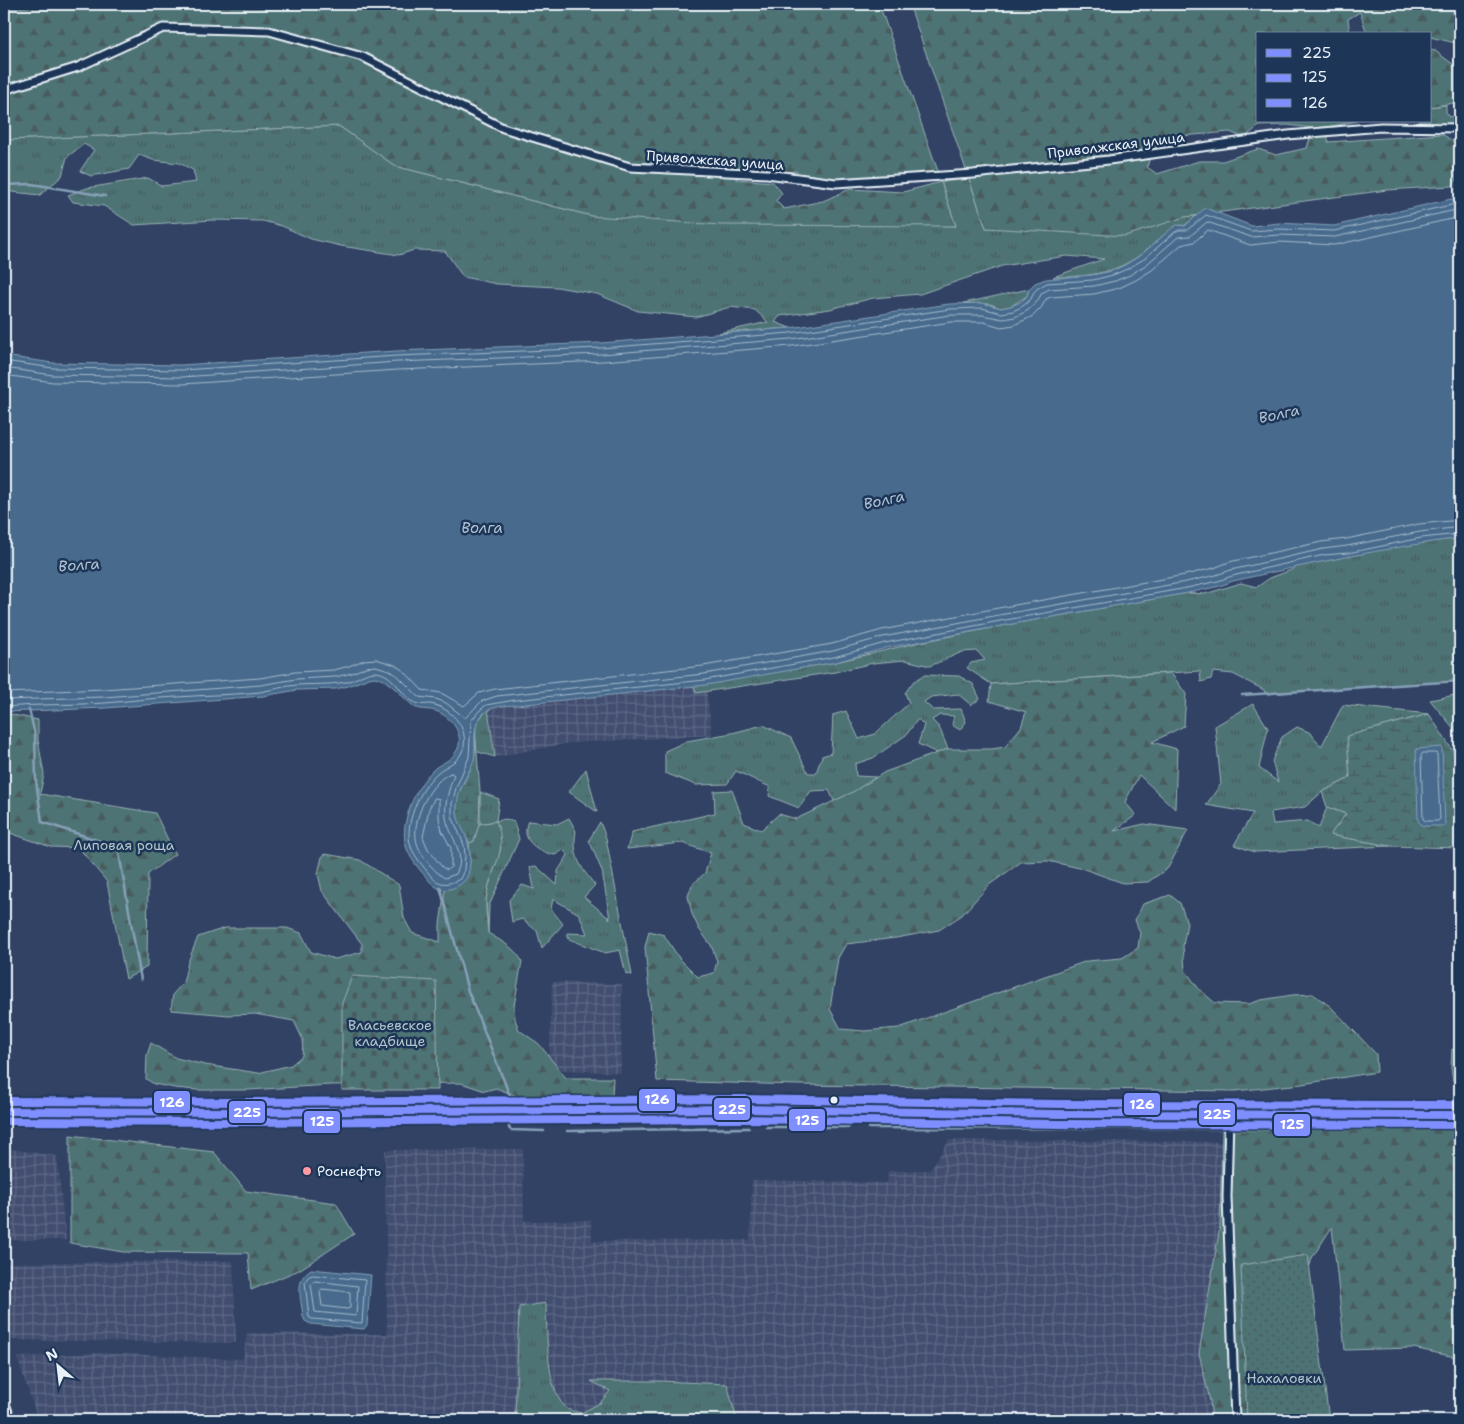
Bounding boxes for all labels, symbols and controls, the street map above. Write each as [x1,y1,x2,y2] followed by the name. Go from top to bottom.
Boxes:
[1256,32,1432,122] legend
[1302,43,1331,63] text: 225
[1302,67,1327,87] text: 125
[1302,93,1328,113] text: 126
[1046,128,1186,162] street label: Приволжская улица
[646,146,785,174] street label: Приволжская улица
[1257,400,1301,428] water label: Волга
[862,486,906,514] water label: Волга
[461,518,503,538] water label: Волга
[58,554,100,576] water label: Волга
[74,836,175,854] park label: Липовая роща
[348,1016,432,1050] park label: Власьевское кладбище
[638,1088,676,1112] line badge: 126
[153,1090,191,1114] line badge: 126
[644,1090,670,1108] text: 126
[1123,1092,1161,1116] line badge: 126
[159,1093,185,1111] text: 126
[829,1095,839,1105] unlabelled marker
[1129,1095,1155,1113] text: 126
[713,1097,751,1121] line badge: 225
[228,1100,266,1124] line badge: 225
[718,1100,746,1118] text: 225
[1198,1102,1236,1126] line badge: 225
[233,1103,261,1121] text: 225
[1203,1105,1231,1123] text: 225
[788,1108,826,1132] line badge: 125
[303,1110,341,1134] line badge: 125
[795,1111,819,1129] text: 125
[310,1112,334,1130] text: 125
[1273,1113,1311,1137] line badge: 125
[1280,1115,1304,1133] text: 125
[317,1162,381,1180] place label: Роснефть
[301,1165,313,1177] marker: Роснефть
[32,1342,82,1392] north arrow
[43,1344,61,1365] text: N
[1246,1369,1322,1387] park label: Нахаловки

